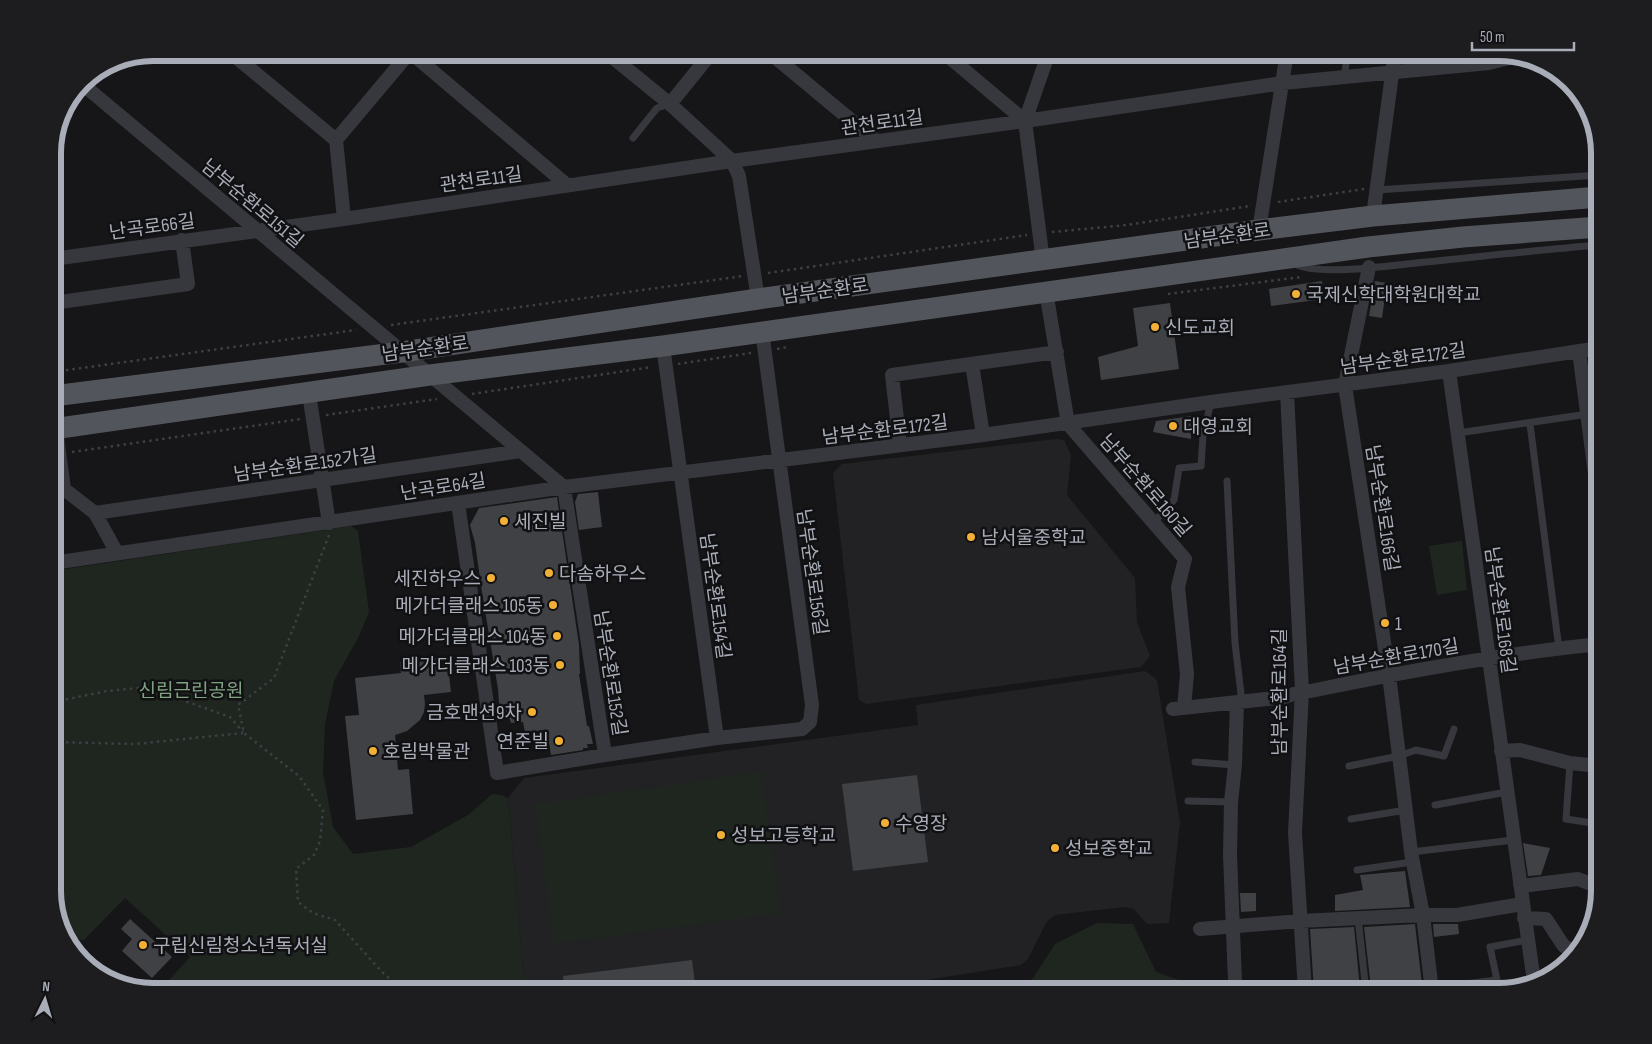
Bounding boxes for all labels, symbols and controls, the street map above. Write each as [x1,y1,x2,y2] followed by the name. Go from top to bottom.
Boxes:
[1472,20,1574,52] scale bar
[1480,28,1505,47] text: 50 m
[839,106,925,141] street label: 관천로11길
[196,155,308,253] street label: 남부순환로151길
[438,163,524,198] street label: 관천로11길
[108,210,197,245] street label: 난곡로66길
[1182,219,1272,254] street label: 남부순환로
[780,274,870,309] street label: 남부순환로
[1306,284,1481,307] place label: 국제신학대학원대학교
[1290,288,1302,300] marker: 국제신학대학원대학교
[1165,317,1235,340] place label: 신도교회
[1149,321,1161,333] marker: 신도교회
[380,332,470,367] street label: 남부순환로
[1339,339,1468,380] street label: 남부순환로172길
[821,411,950,450] street label: 남부순환로172길
[1183,416,1253,439] place label: 대영교회
[1167,420,1179,432] marker: 대영교회
[1094,430,1196,542] street label: 남부순환로160길
[1360,443,1403,573] street label: 남부순환로166길
[232,444,378,487] street label: 남부순환로152가길
[399,469,488,506] street label: 난곡로64길
[791,507,832,637] street label: 남부순환로156길
[514,511,566,534] place label: 세진빌
[498,515,510,527] marker: 세진빌
[981,527,1086,550] place label: 남서울중학교
[965,531,977,543] marker: 남서울중학교
[694,532,735,661] street label: 남부순환로154길
[1479,545,1520,675] street label: 남부순환로168길
[559,563,646,586] place label: 다솜하우스
[543,567,555,579] marker: 다솜하우스
[394,568,481,591] place label: 세진하우스
[485,572,497,584] marker: 세진하우스
[395,595,543,618] place label: 메가더클래스 105동
[547,599,559,611] marker: 메가더클래스 105동
[588,609,631,738] street label: 남부순환로152길
[1395,613,1402,636] place label: 1
[1379,617,1391,629] marker: 1
[399,626,547,649] place label: 메가더클래스 104동
[1269,628,1292,756] street label: 남부순환로164길
[551,630,563,642] marker: 메가더클래스 104동
[1331,635,1461,680] street label: 남부순환로170길
[402,655,550,678] place label: 메가더클래스 103동
[554,659,566,671] marker: 메가더클래스 103동
[139,680,243,703] park label: 신림근린공원
[426,702,522,725] place label: 금호맨션9차
[526,706,538,718] marker: 금호맨션9차
[497,731,549,754] place label: 연준빌
[553,735,565,747] marker: 연준빌
[383,741,470,764] place label: 호림박물관
[367,745,379,757] marker: 호림박물관
[895,813,947,836] place label: 수영장
[879,817,891,829] marker: 수영장
[731,825,836,848] place label: 성보고등학교
[715,829,727,841] marker: 성보고등학교
[1065,838,1152,861] place label: 성보중학교
[1049,842,1061,854] marker: 성보중학교
[153,935,328,958] place label: 구립신림청소년독서실
[137,939,149,951] marker: 구립신림청소년독서실
[20,974,70,1024] north arrow
[42,978,51,995] text: N

